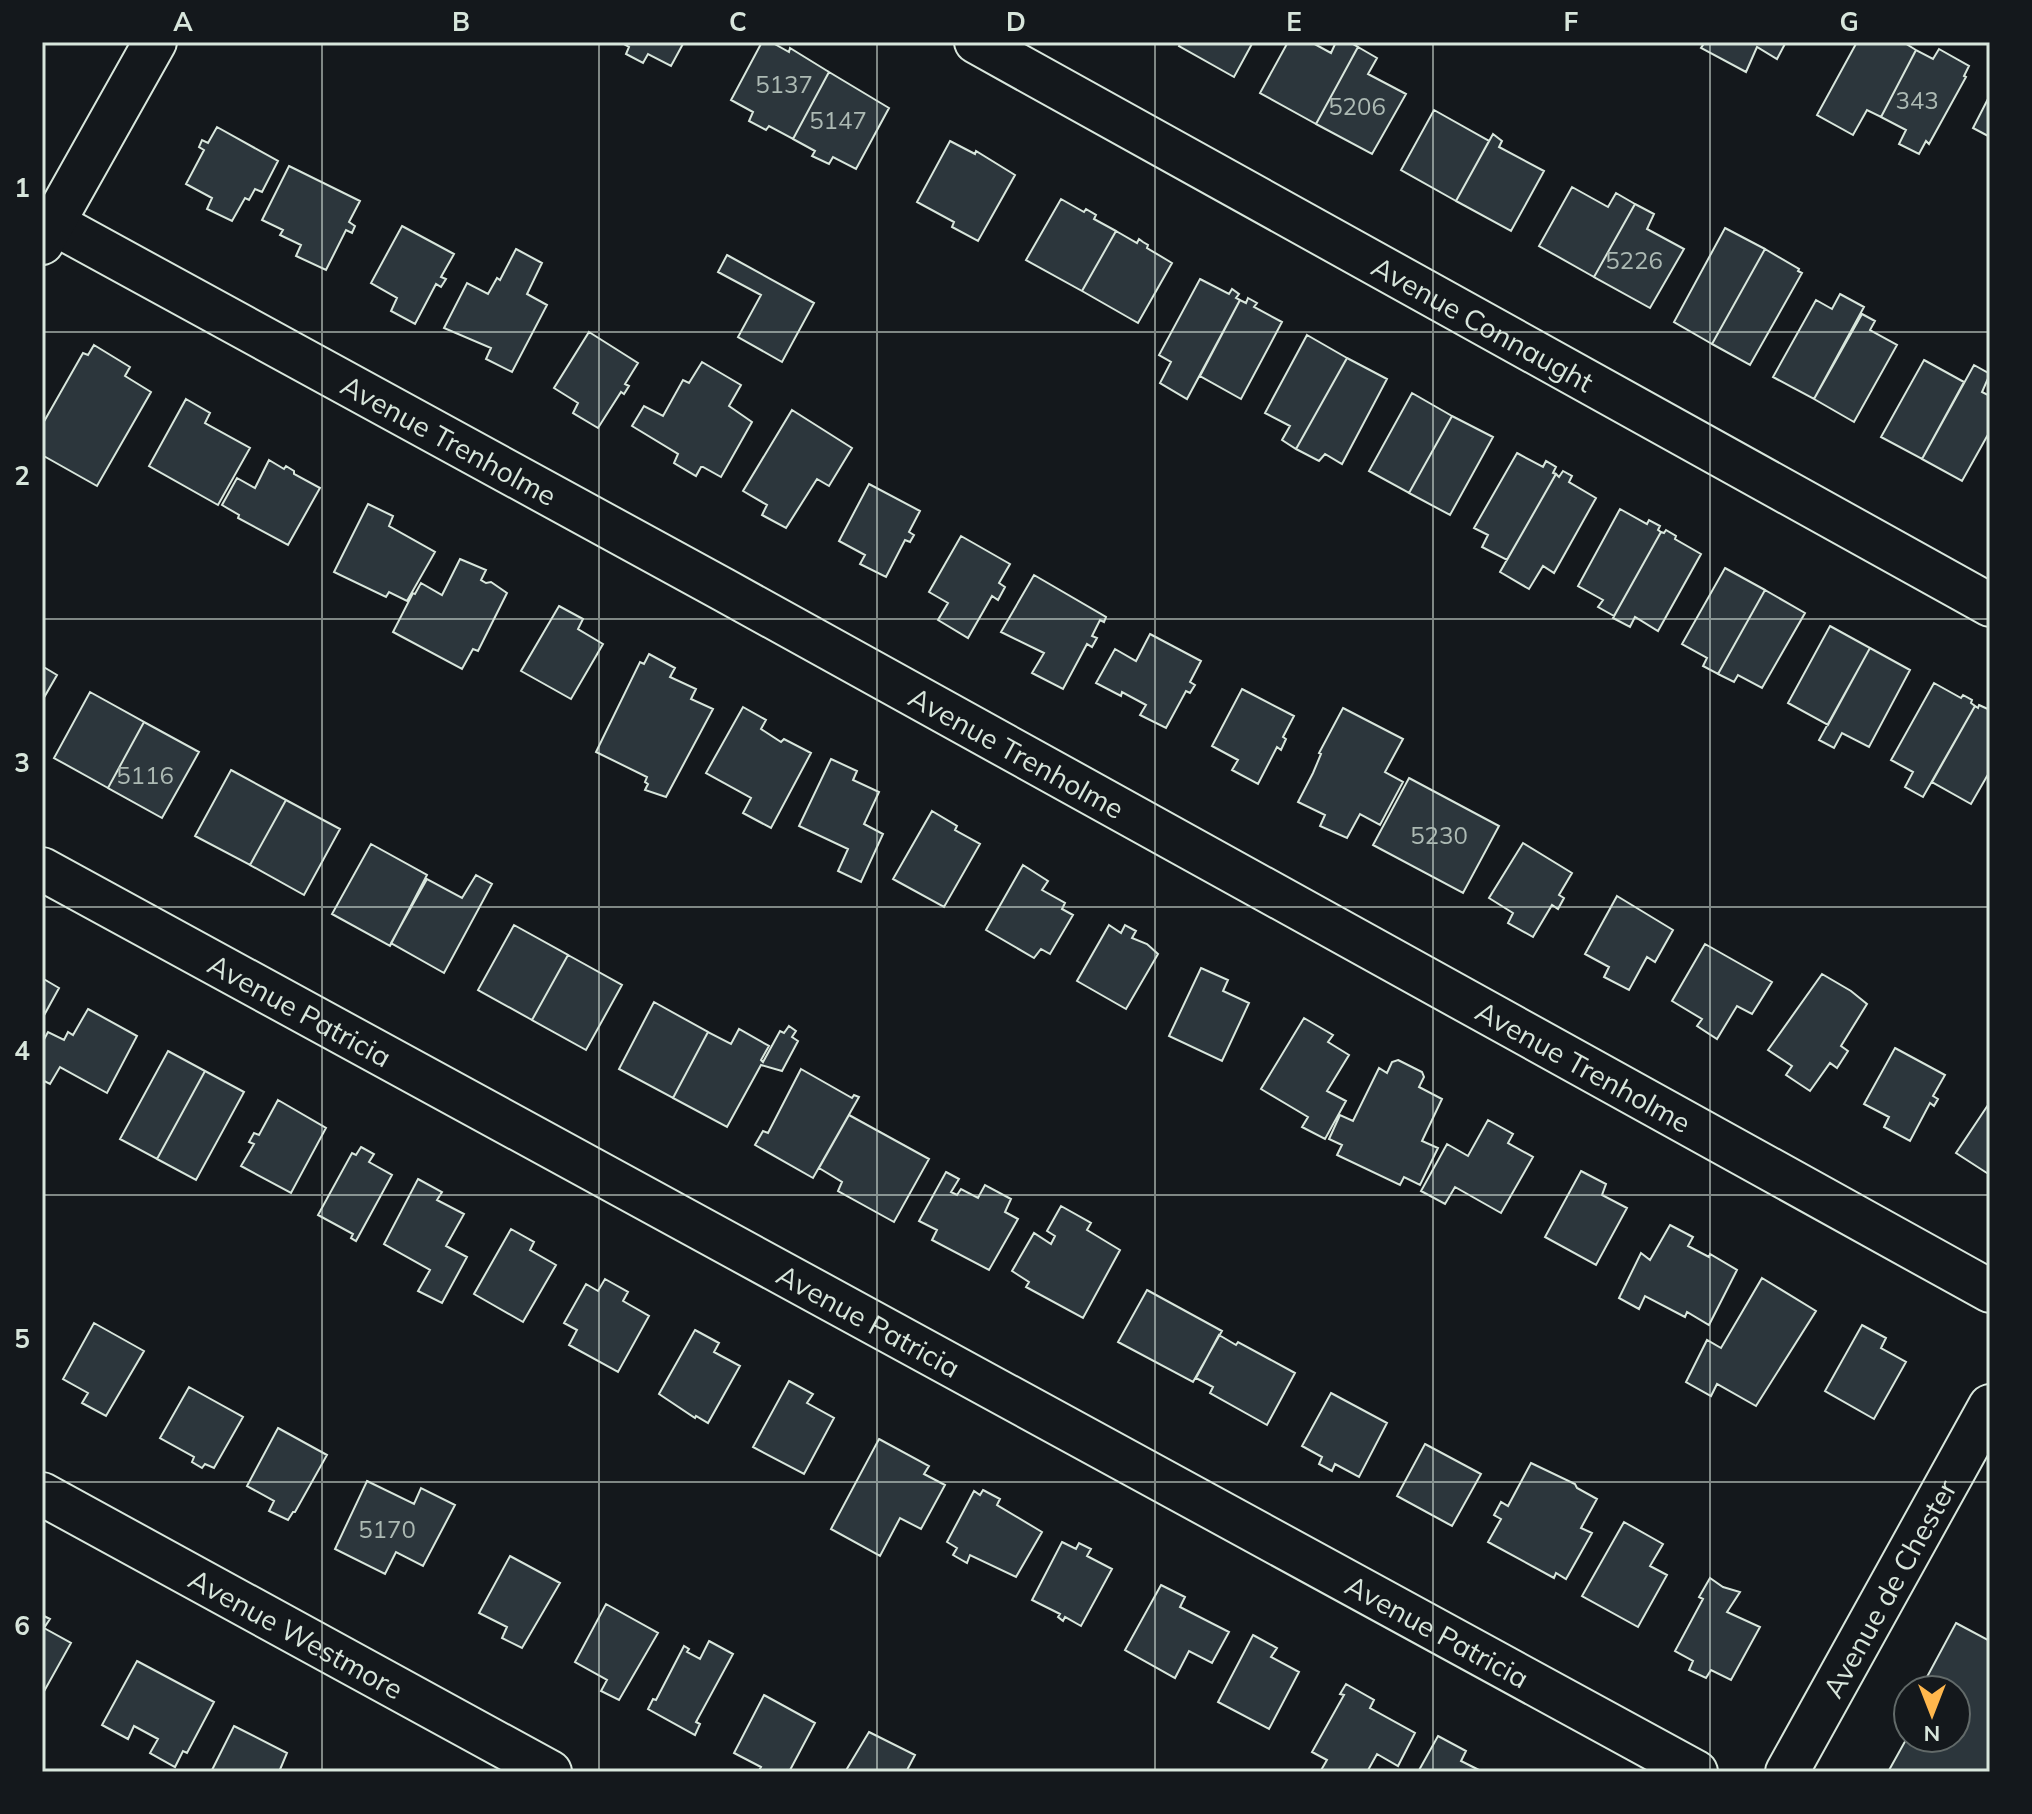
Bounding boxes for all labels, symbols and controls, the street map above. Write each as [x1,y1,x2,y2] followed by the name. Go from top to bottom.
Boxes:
[173,5,193,38] text: A
[452,5,470,38] text: B
[729,5,747,38] text: C
[1006,5,1026,38] text: D
[1286,5,1302,38] text: E
[1564,5,1579,38] text: F
[1839,5,1859,38] text: G
[755,69,813,99] house number: 5137
[1895,85,1939,115] house number: 343
[1328,91,1386,121] house number: 5206
[809,105,867,135] house number: 5147
[14,171,30,204] text: 1
[1605,245,1663,275] house number: 5226
[1366,248,1600,399] street label: Avenue Connaught
[335,367,563,513] street label: Avenue Trenholme
[14,459,30,492] text: 2
[903,679,1130,826] street label: Avenue Trenholme
[14,746,30,779] text: 3
[116,760,174,790] house number: 5116
[1410,820,1468,850] house number: 5230
[202,946,398,1074] street label: Avenue Patricia
[1470,993,1697,1140] street label: Avenue Trenholme
[14,1034,30,1067] text: 4
[771,1256,966,1384] street label: Avenue Patricia
[14,1322,30,1355] text: 5
[1814,1473,1964,1703] street label: Avenue de Chester
[358,1514,416,1544] house number: 5170
[183,1560,410,1706] street label: Avenue Westmore
[1340,1567,1535,1695] street label: Avenue Patricia
[14,1609,30,1642] text: 6
[1892,1674,1972,1754] north arrow
[1924,1720,1940,1748] text: N

